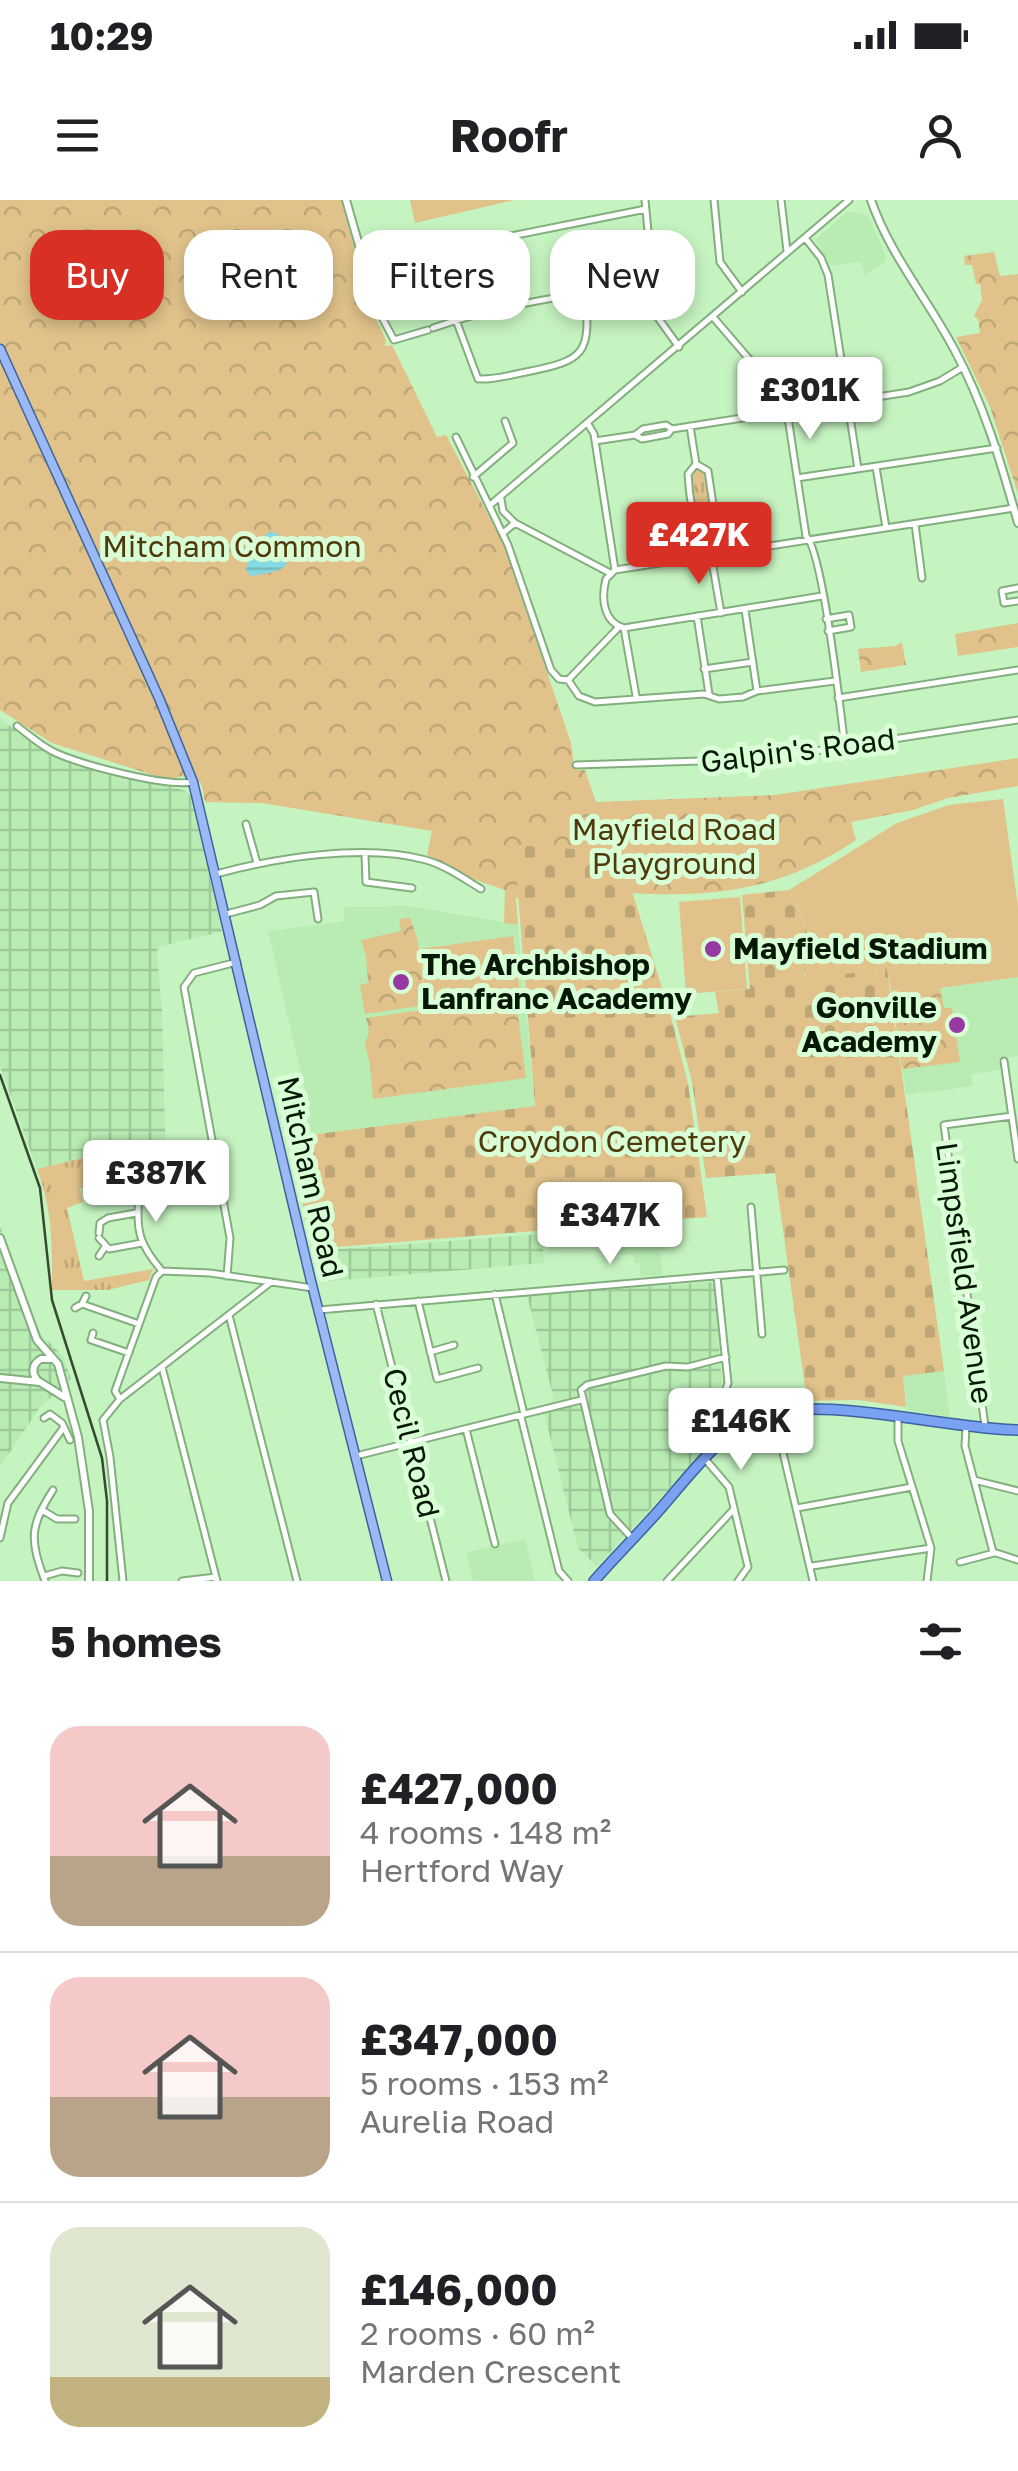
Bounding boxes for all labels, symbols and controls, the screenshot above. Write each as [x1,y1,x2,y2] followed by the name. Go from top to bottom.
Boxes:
[50,13,154,58] text: 10:29
[50,108,105,163] icon: menu
[450,108,568,162] text: Roofr
[913,108,968,163] icon: person
[30,230,164,320] chip: Buy
[184,230,333,320] chip: Rent
[353,230,530,320] chip: Filters
[550,230,695,320] chip: New
[740,357,880,442] pin: £301K
[759,370,861,408] text: £301K
[629,502,769,587] pin: £427K
[648,515,750,553] text: £427K
[102,528,362,564] park label: Mitcham Common
[698,720,897,780] street label: Galpin's Road
[572,811,776,881] park label: Mayfield Road Playground
[733,930,988,966] place label: Mayfield Stadium
[702,938,724,960] marker: Mayfield Stadium
[421,946,692,1016] place label: The Archbishop Lanfranc Academy
[390,971,412,993] marker: The Archbishop Lanfranc Academy
[801,989,937,1059] place label: Gonville Academy
[946,1014,968,1036] marker: Gonville Academy
[270,1073,352,1281] street label: Mitcham Road
[478,1123,746,1159] park label: Croydon Cemetery
[86,1140,226,1225] pin: £387K
[929,1140,1001,1406] street label: Limpsfield Avenue
[105,1153,207,1191] text: £387K
[540,1182,680,1267] pin: £347K
[559,1195,661,1233] text: £347K
[376,1364,448,1521] street label: Cecil Road
[671,1388,811,1473] pin: £146K
[690,1401,792,1439] text: £146K
[913,1614,968,1669] icon: filters
[50,1616,222,1666] text: 5 homes
[360,1763,558,1813] text: £427,000
[130,1766,250,1886] icon: home
[360,1813,611,1851] text: 4 rooms · 148 m²
[360,1851,564,1889] text: Hertford Way
[360,2014,558,2064] text: £347,000
[130,2017,250,2137] icon: home
[360,2064,609,2102] text: 5 rooms · 153 m²
[360,2102,554,2140] text: Aurelia Road
[360,2264,558,2314] text: £146,000
[130,2267,250,2387] icon: home
[360,2314,595,2352] text: 2 rooms · 60 m²
[360,2352,621,2390] text: Marden Crescent

